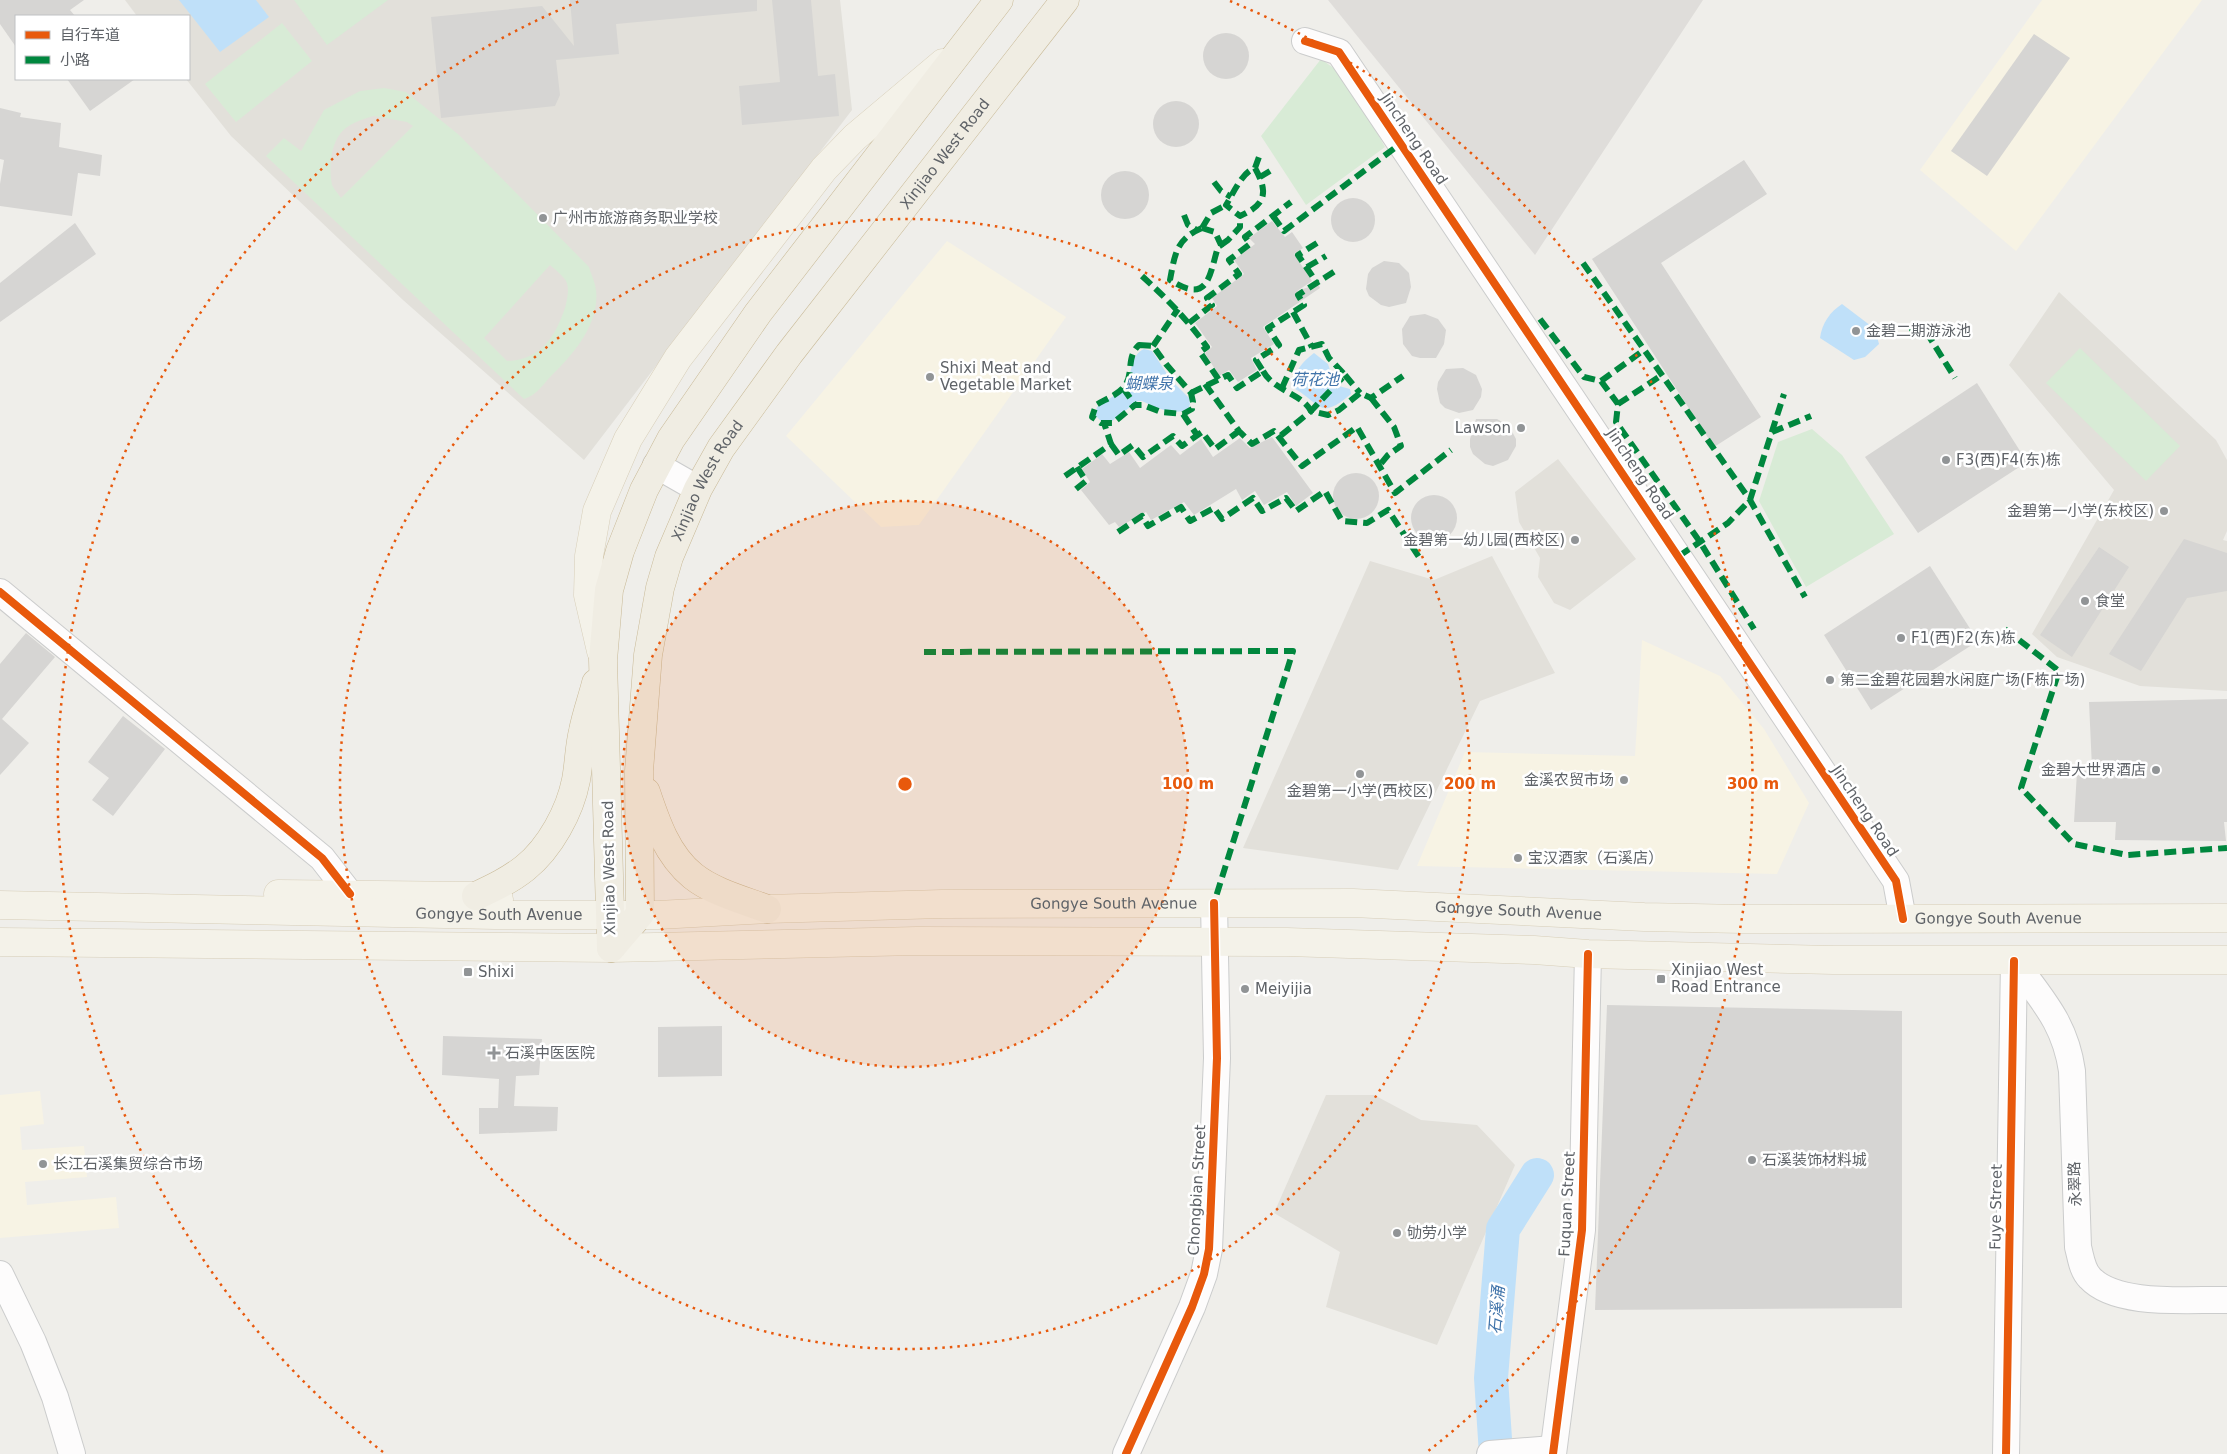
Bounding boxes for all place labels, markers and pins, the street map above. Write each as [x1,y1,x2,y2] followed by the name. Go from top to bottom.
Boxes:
[553,209,718,227] place label: 广州市旅游商务职业学校
[537,212,549,224] marker: 广州市旅游商务职业学校
[1866,322,1971,340] place label: 金碧二期游泳池
[1850,325,1862,337] marker: 金碧二期游泳池
[940,359,1072,394] place label: Shixi Meat and Vegetable Market
[924,371,936,383] marker: Shixi Meat and Vegetable Market
[1455,419,1511,437] place label: Lawson
[1515,422,1527,434] marker: Lawson
[1956,451,2061,469] place label: F3(西)F4(东)栋
[1940,454,1952,466] marker: F3(西)F4(东)栋
[2007,502,2154,520] place label: 金碧第一小学(东校区)
[2158,505,2170,517] marker: 金碧第一小学(东校区)
[1403,531,1565,549] place label: 金碧第一幼儿园(西校区)
[1569,534,1581,546] marker: 金碧第一幼儿园(西校区)
[2095,592,2125,610] place label: 食堂
[2079,595,2091,607] marker: 食堂
[1911,629,2016,647] place label: F1(西)F2(东)栋
[1895,632,1907,644] marker: F1(西)F2(东)栋
[1840,671,2085,689] place label: 第二金碧花园碧水闲庭广场(F栋广场)
[1824,674,1836,686] marker: 第二金碧花园碧水闲庭广场(F栋广场)
[2041,761,2146,779] place label: 金碧大世界酒店
[2150,764,2162,776] marker: 金碧大世界酒店
[1354,768,1366,780] marker: 金碧第一小学(西校区)
[1524,771,1614,789] place label: 金溪农贸市场
[1618,774,1630,786] marker: 金溪农贸市场
[896,775,914,793] centre of rings
[1287,782,1433,800] place label: 金碧第一小学(西校区)
[1528,849,1663,867] place label: 宝汉酒家（石溪店）
[1512,852,1524,864] marker: 宝汉酒家（石溪店）
[1671,961,1781,996] place label: Xinjiao West Road Entrance
[478,963,514,981] place label: Shixi
[462,966,474,978] marker: Shixi
[1655,973,1667,985] marker: Xinjiao West Road Entrance
[1255,980,1312,998] place label: Meiyijia
[1239,983,1251,995] marker: Meiyijia
[505,1044,595,1062] place label: 石溪中医医院
[487,1046,501,1060] marker: 石溪中医医院
[1762,1151,1867,1169] place label: 石溪装饰材料城
[1746,1154,1758,1166] marker: 石溪装饰材料城
[53,1155,203,1173] place label: 长江石溪集贸综合市场
[37,1158,49,1170] marker: 长江石溪集贸综合市场
[1407,1224,1467,1242] place label: 劬劳小学
[1391,1227,1403,1239] marker: 劬劳小学

